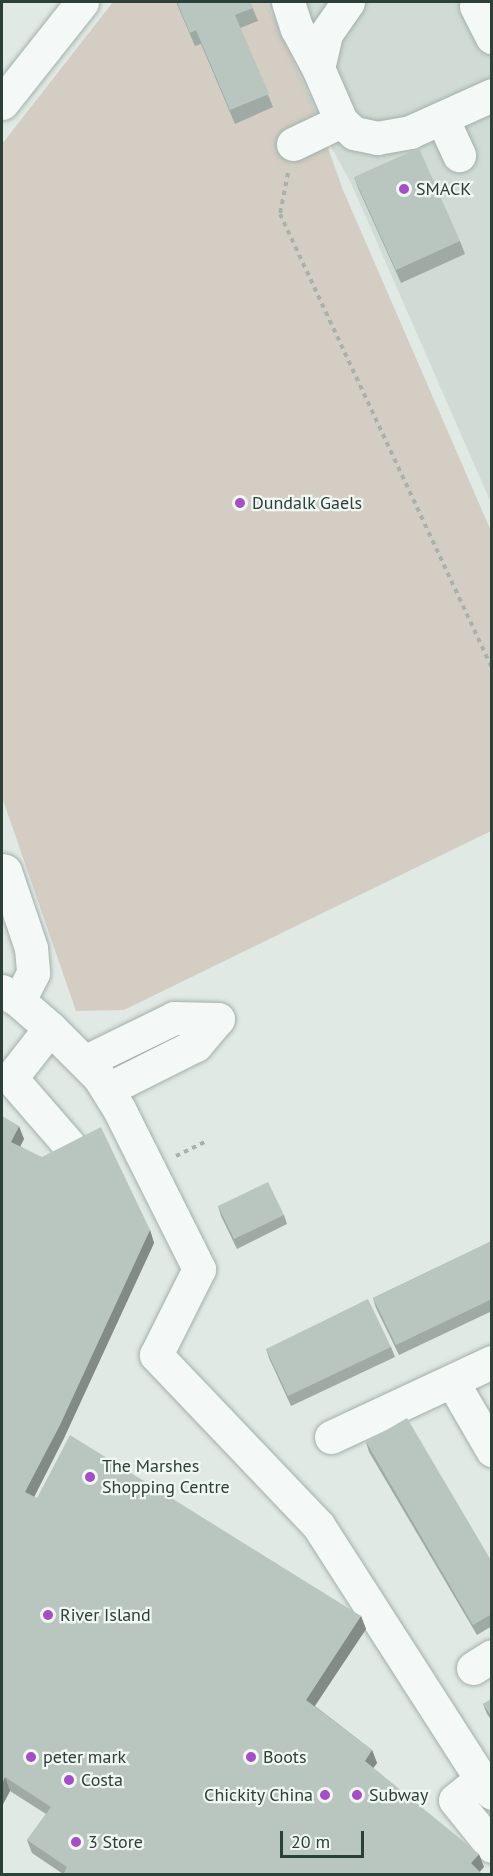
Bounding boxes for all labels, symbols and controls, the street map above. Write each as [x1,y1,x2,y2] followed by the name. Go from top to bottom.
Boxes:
[416,178,471,200] place label: SMACK
[397,182,411,196] marker: SMACK
[252,492,363,514] place label: Dundalk Gaels
[233,496,247,510] marker: Dundalk Gaels
[102,1456,230,1498] place label: The Marshes Shopping Centre
[83,1470,97,1484] marker: The Marshes Shopping Centre
[60,1604,151,1626] place label: River Island
[41,1608,55,1622] marker: River Island
[43,1746,126,1768] place label: peter mark
[263,1746,306,1768] place label: Boots
[24,1750,38,1764] marker: peter mark
[244,1750,258,1764] marker: Boots
[81,1769,123,1791] place label: Costa
[62,1773,76,1787] marker: Costa
[203,1784,313,1806] place label: Chickity China
[369,1784,428,1806] place label: Subway
[318,1788,332,1802] marker: Chickity China
[350,1788,364,1802] marker: Subway
[283,1819,367,1857] scale bar
[291,1830,330,1853] text: 20 m
[88,1831,143,1853] place label: 3 Store
[69,1835,83,1849] marker: 3 Store

